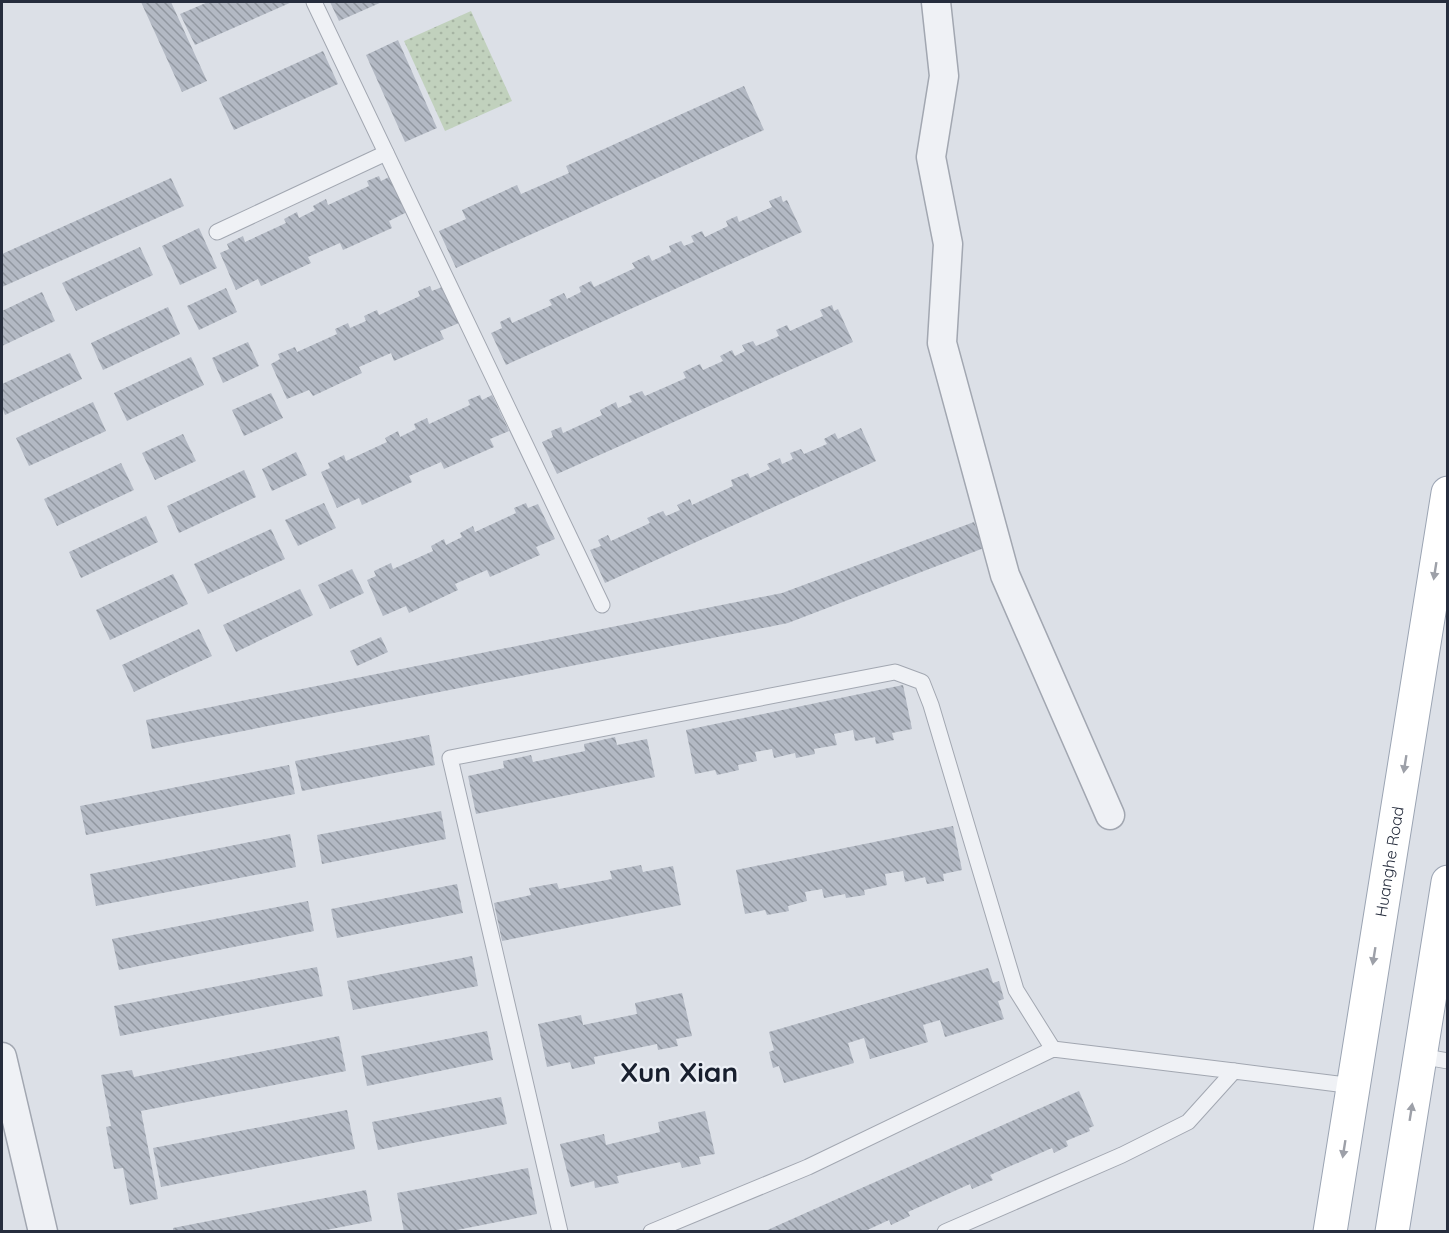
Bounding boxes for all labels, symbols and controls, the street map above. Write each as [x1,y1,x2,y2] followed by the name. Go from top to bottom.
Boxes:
[1430,562,1439,581] one-way arrow
[1400,754,1409,773] one-way arrow
[1370,805,1408,918] street label: Huanghe Road
[1369,947,1378,966] one-way arrow
[620,1054,738,1089] district label: Xun Xian
[1407,1102,1416,1121] one-way arrow
[1339,1140,1348,1159] one-way arrow

